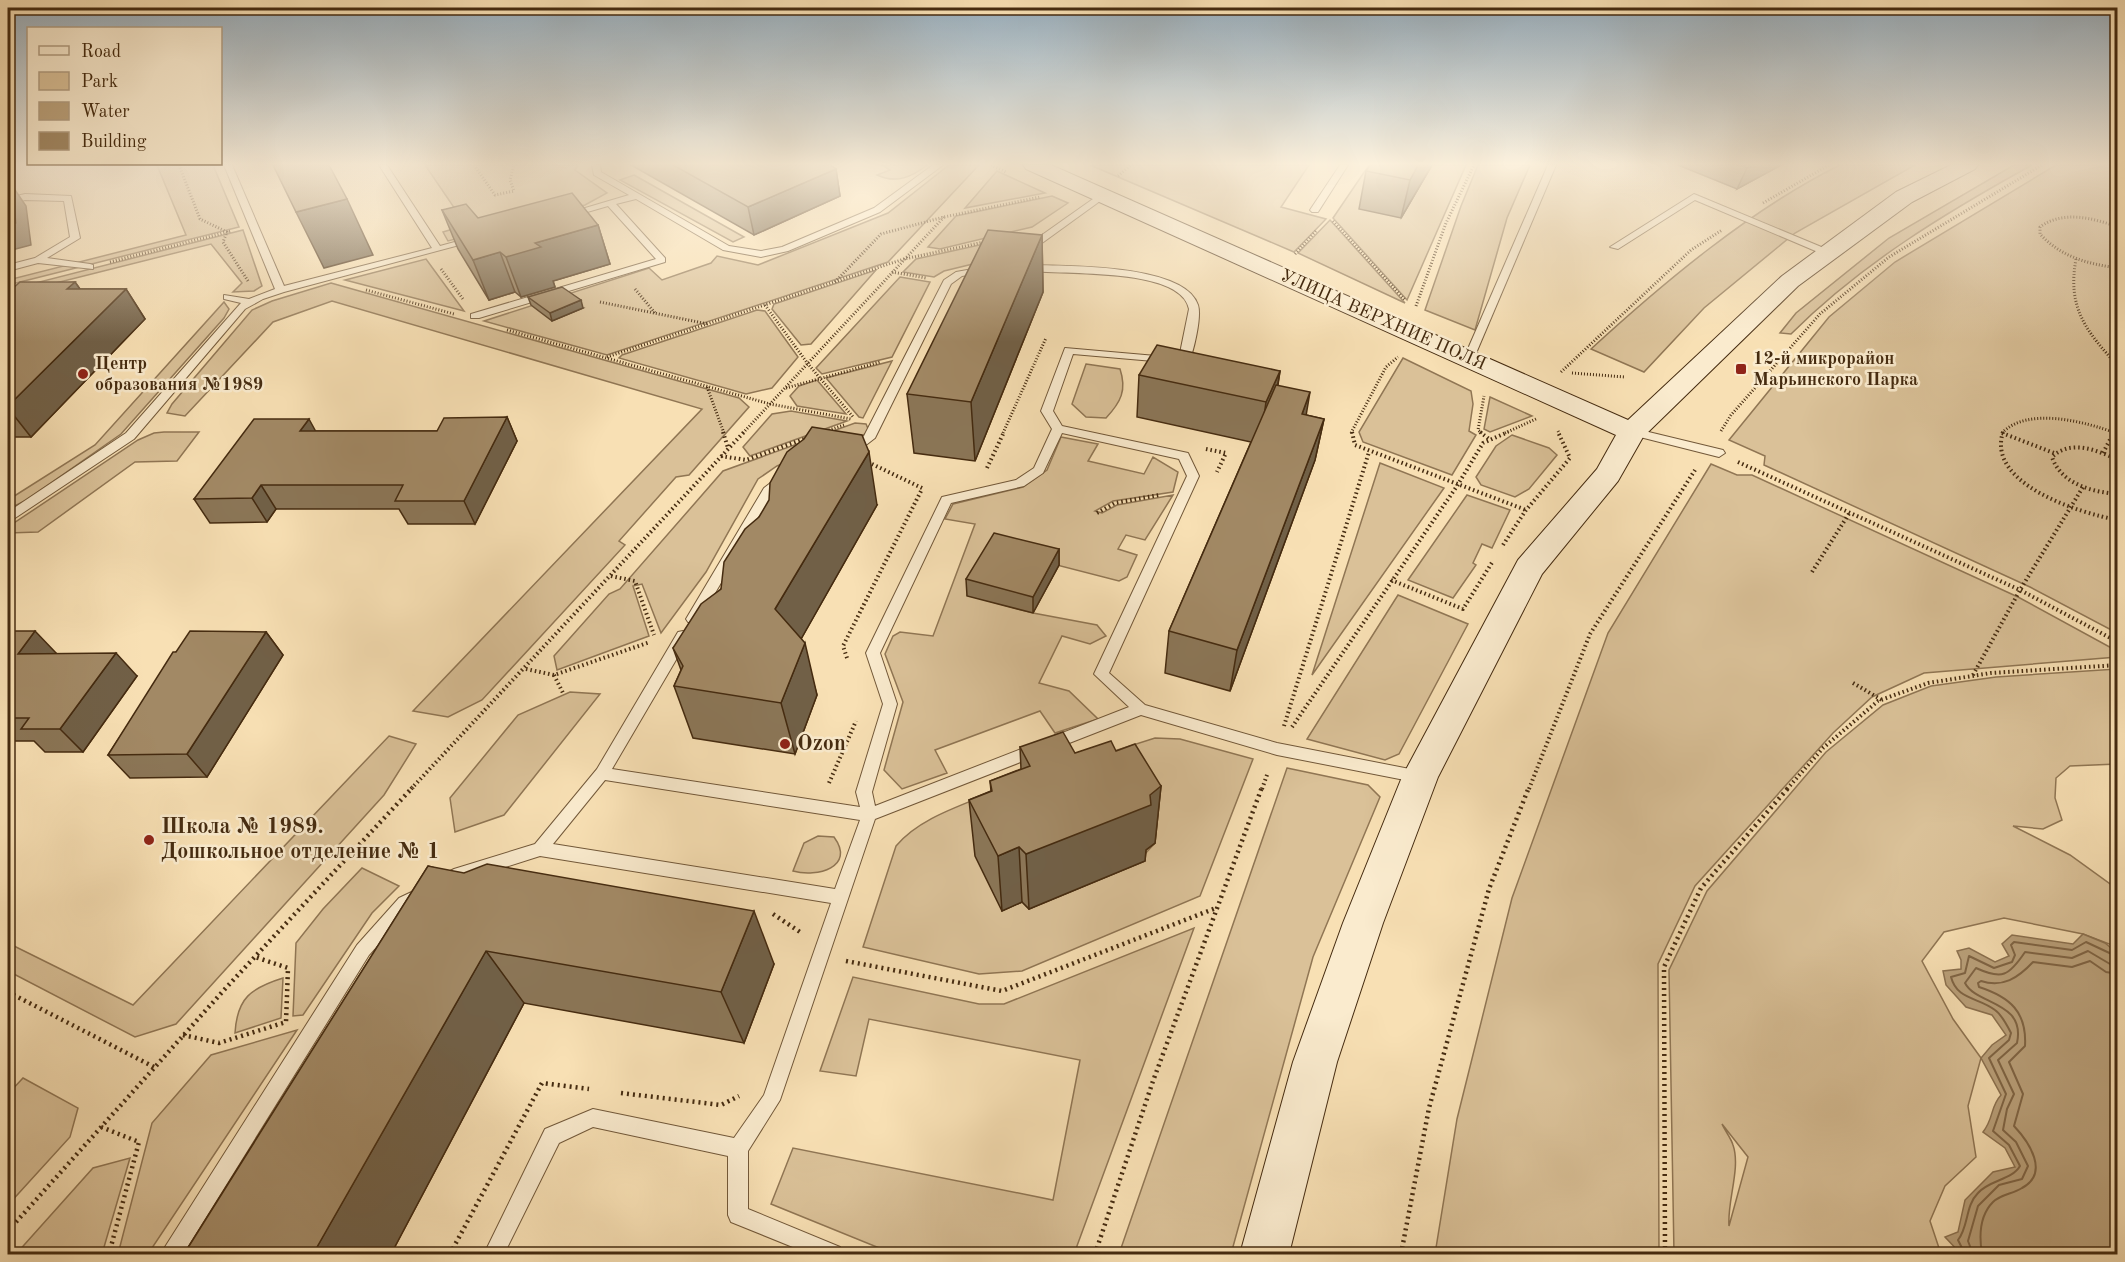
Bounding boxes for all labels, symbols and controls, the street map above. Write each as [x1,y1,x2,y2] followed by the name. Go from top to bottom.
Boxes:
[27,27,222,165] legend
[81,43,121,61] text: Road
[81,73,118,91] text: Park
[81,103,130,121] text: Water
[81,133,147,151] text: Building
[1277,266,1489,374] street label: УЛИЦА ВЕРХНИЕ ПОЛЯ
[1753,350,1918,389] place label: 12-й микрорайон Марьинского Парка
[95,355,263,394] place label: Центр образования №1989
[1734,362,1748,376] marker: 12-й микрорайон Марьинского Парка
[76,367,90,381] marker: Центр образования №1989
[797,733,846,755] place label: Ozon
[778,737,792,751] marker: Ozon
[161,816,440,863] place label: Школа № 1989. Дошкольное отделение № 1
[142,833,156,847] marker: Школа № 1989. Дошкольное отделение № 1

